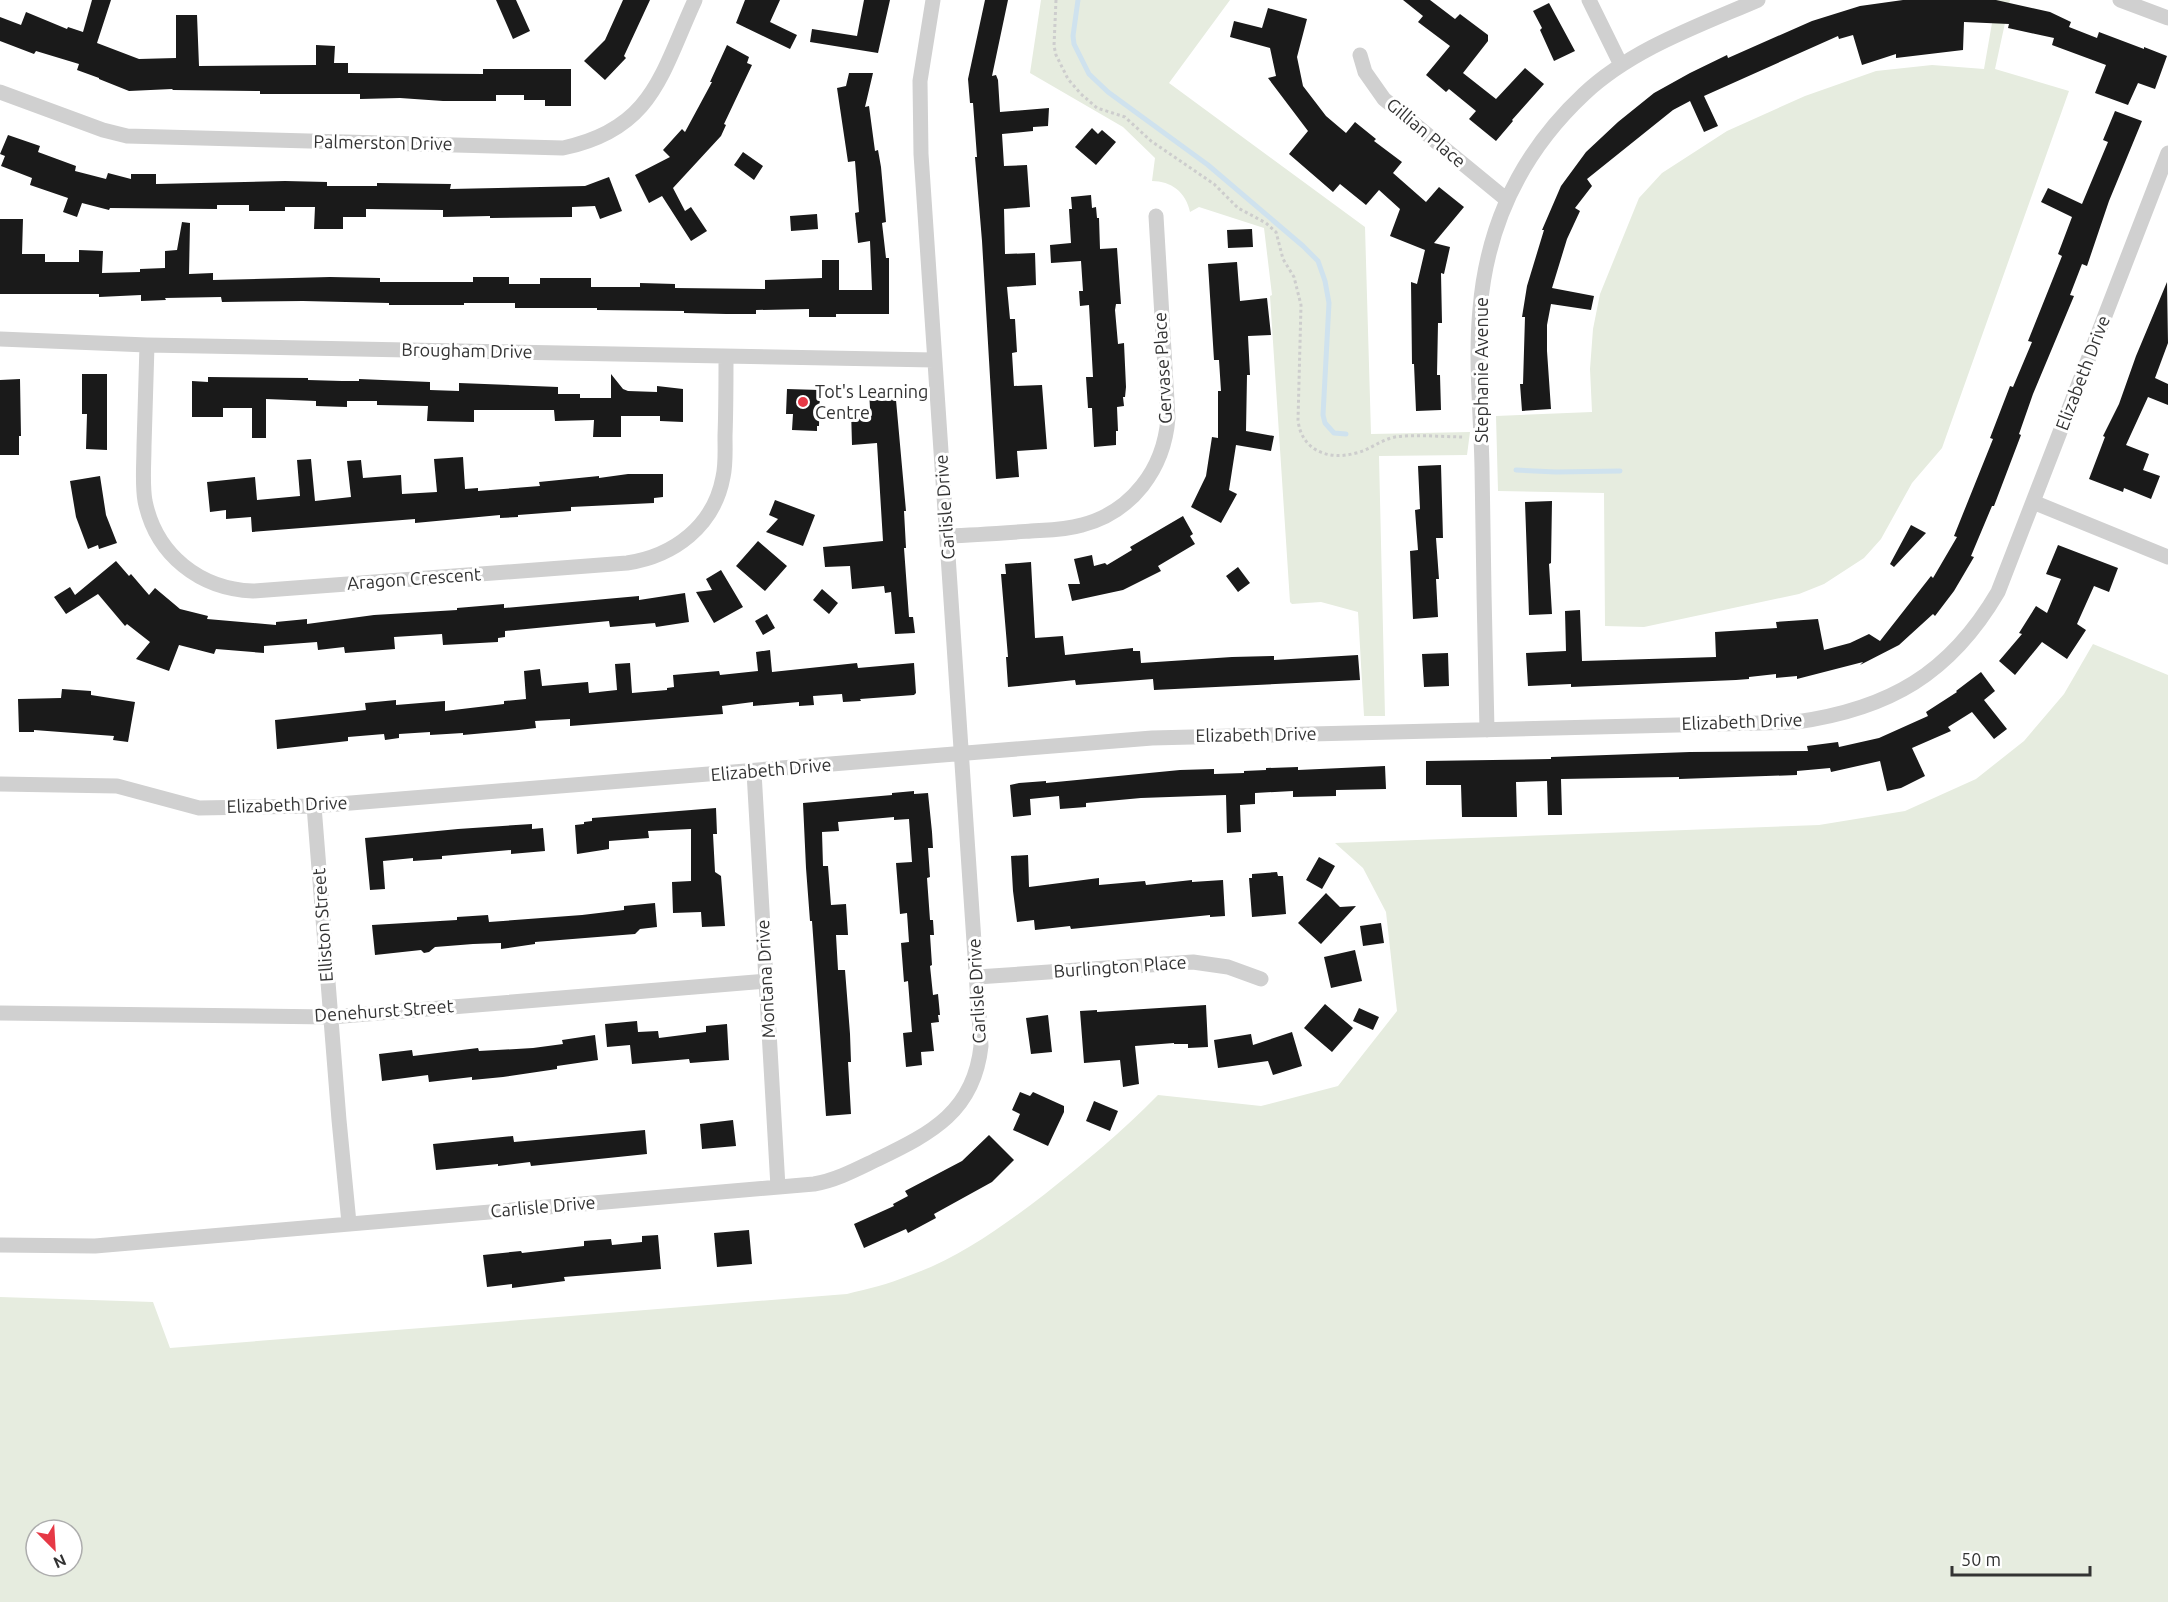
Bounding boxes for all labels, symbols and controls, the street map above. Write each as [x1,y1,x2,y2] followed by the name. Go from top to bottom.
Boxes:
[1383,93,1470,171] street label: Gillian Place
[313,131,453,153] street label: Palmerston Drive
[1471,297,1491,443] street label: Stephanie Avenue
[1149,312,1175,424] street label: Gervase Place
[2051,312,2113,433] street label: Elizabeth Drive
[401,339,533,361] street label: Brougham Drive
[815,381,928,422] place label: Tot's Learning Centre
[796,395,810,409] marker: Tot's Learning Centre
[930,454,958,560] street label: Carlisle Drive
[346,563,482,593] street label: Aragon Crescent
[1681,709,1803,733] street label: Elizabeth Drive
[1195,723,1317,745] street label: Elizabeth Drive
[710,754,832,784] street label: Elizabeth Drive
[226,792,348,816] street label: Elizabeth Drive
[308,868,336,983] street label: Elliston Street
[752,919,778,1039] street label: Montana Drive
[963,938,989,1044] street label: Carlisle Drive
[1053,951,1187,981] street label: Burlington Place
[314,995,454,1025] street label: Denehurst Street
[490,1191,596,1221] street label: Carlisle Drive
[24,1518,84,1578] north arrow
[1952,1539,2090,1577] scale bar
[1961,1549,2001,1569] text: 50 m
[51,1551,69,1572] text: N

